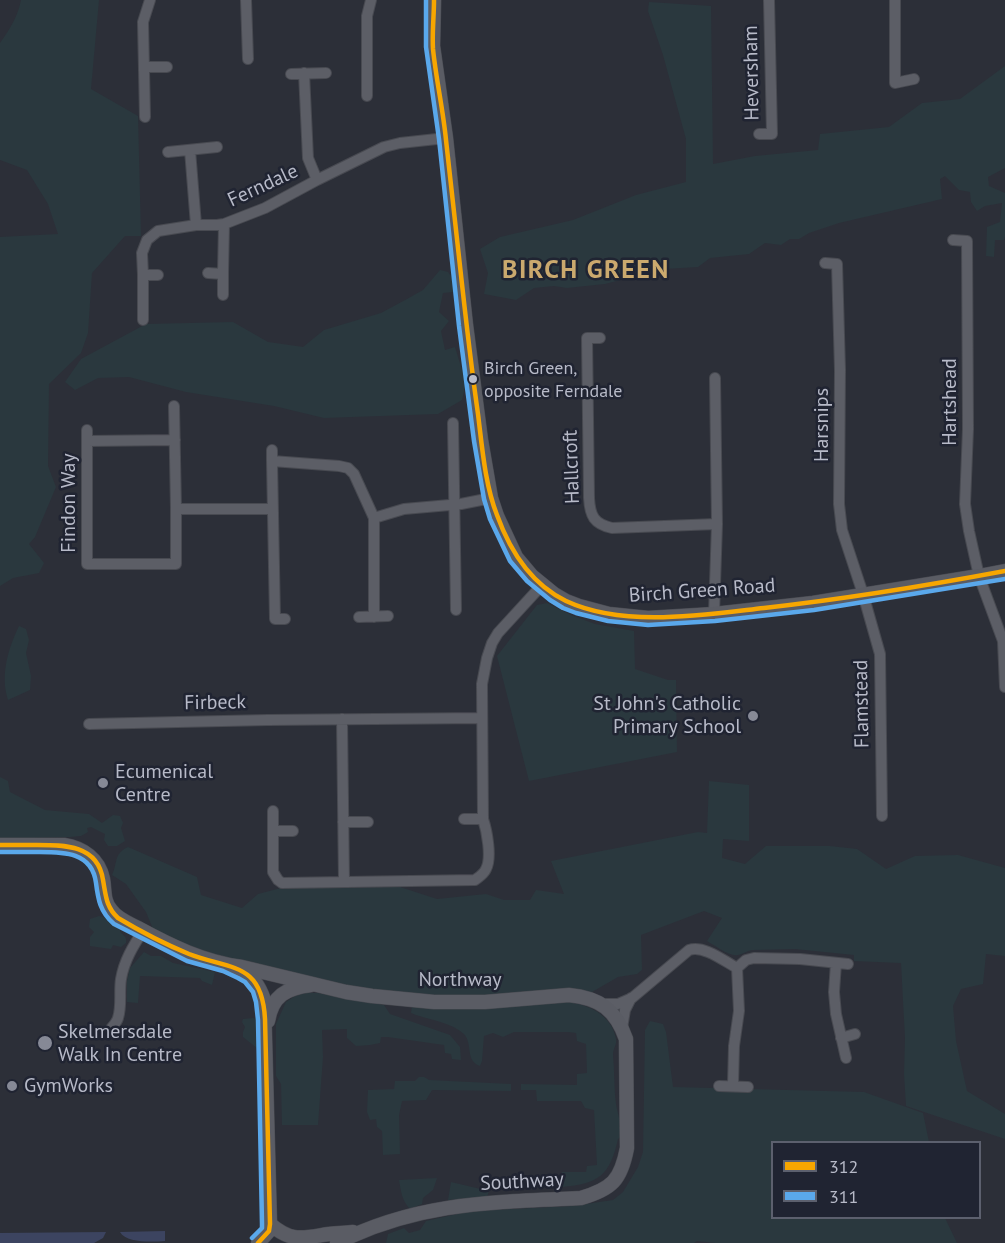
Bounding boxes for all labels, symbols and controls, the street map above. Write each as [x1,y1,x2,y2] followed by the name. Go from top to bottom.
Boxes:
[739,25,765,121] street label: Heversham
[224,159,302,213] street label: Ferndale
[502,255,670,287] district label: BIRCH GREEN
[484,358,622,400] place label: Birch Green, opposite Ferndale
[938,358,962,446] street label: Hartshead
[467,373,479,385] marker: Birch Green, opposite Ferndale
[810,388,834,462] street label: Harsnips
[559,430,585,504] street label: Hallcroft
[57,453,81,553] street label: Findon Way
[628,574,776,608] street label: Birch Green Road
[849,660,875,748] street label: Flamstead
[184,690,246,716] street label: Firbeck
[593,692,741,739] place label: St John's Catholic Primary School
[746,709,760,723] marker: St John's Catholic Primary School
[115,760,213,807] place label: Ecumenical Centre
[96,776,110,790] marker: Ecumenical Centre
[418,968,502,992] street label: Northway
[58,1020,182,1067] place label: Skelmersdale Walk In Centre
[36,1034,54,1052] marker: Skelmersdale Walk In Centre
[24,1074,113,1098] place label: GymWorks
[5,1079,19,1093] marker: GymWorks
[771,1141,981,1219] legend
[829,1155,858,1178] text: 312
[480,1168,564,1196] street label: Southway
[829,1185,858,1208] text: 311

